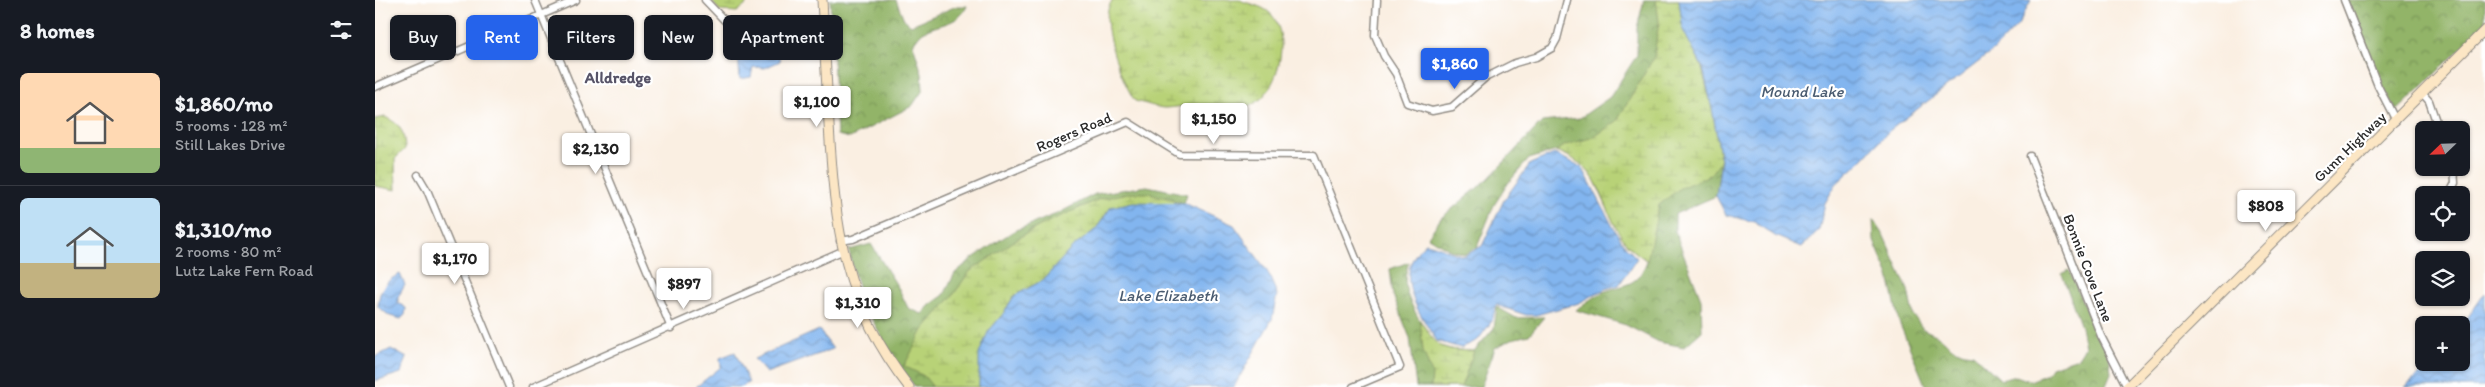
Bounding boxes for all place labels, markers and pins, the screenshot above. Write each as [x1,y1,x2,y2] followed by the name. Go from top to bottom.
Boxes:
[1414,48,1496,90] pin: $1,860
[776,86,858,128] pin: $1,100
[1173,102,1255,145] pin: $1,150
[555,132,637,175] pin: $2,130
[2236,190,2296,232] pin: $808
[414,242,496,285] pin: $1,170
[654,268,714,310] pin: $897
[817,286,899,329] pin: $1,310

